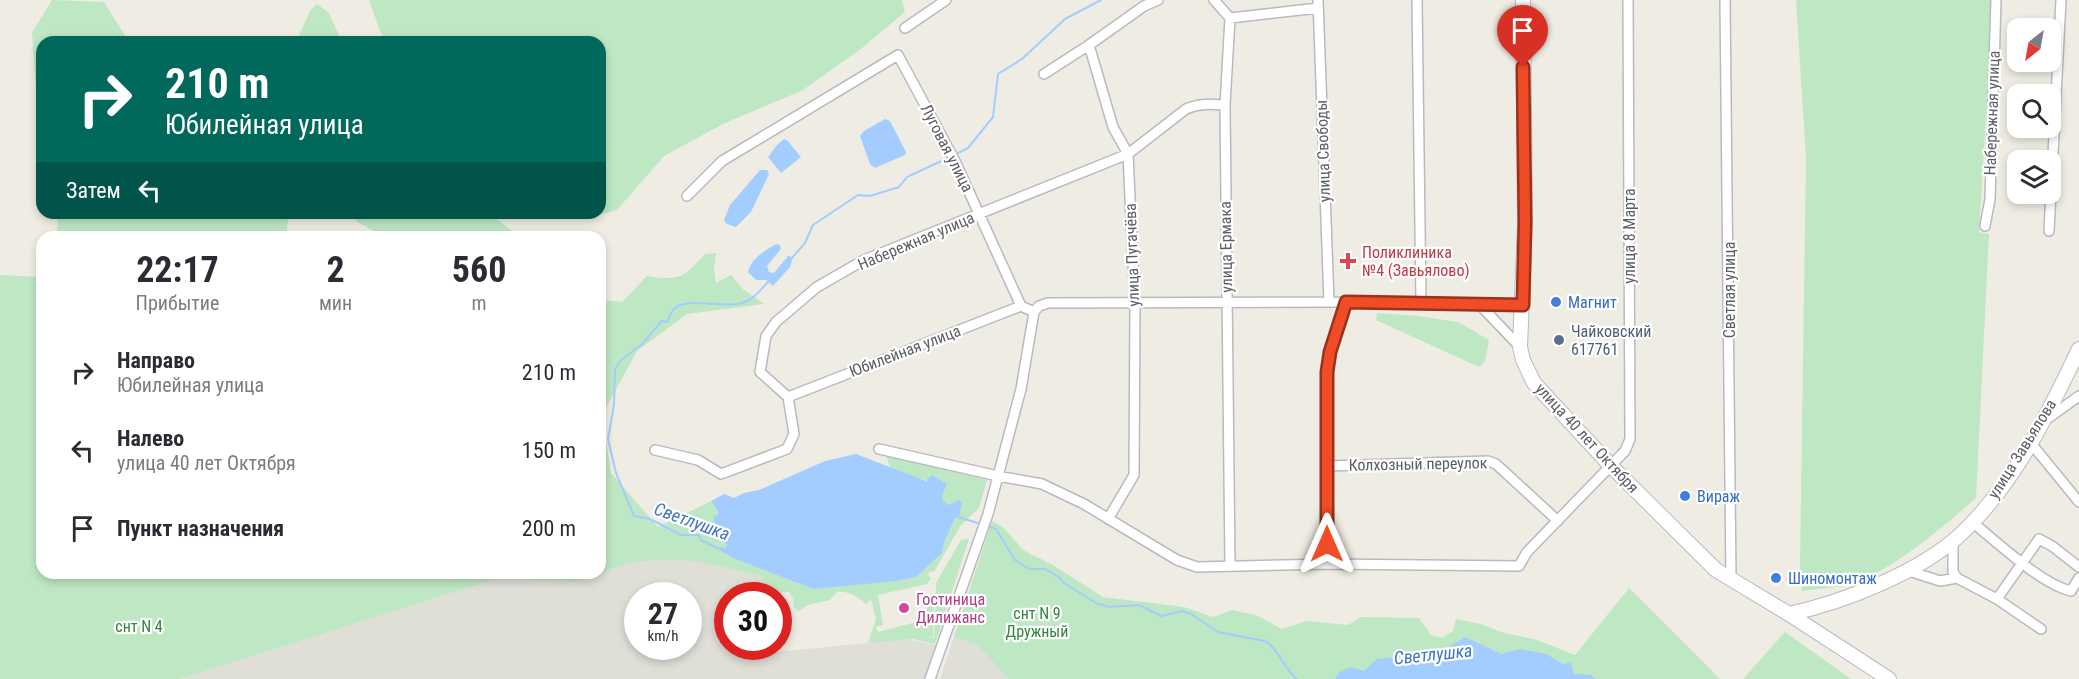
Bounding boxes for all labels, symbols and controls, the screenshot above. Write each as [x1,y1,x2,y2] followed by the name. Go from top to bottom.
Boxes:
[1497,5,1548,67] pin
[1506,14,1539,47] icon: arrive
[2007,18,2061,72] north arrow
[2007,18,2061,204] map controls
[1980,50,2004,176] street label: Набережная улица
[165,59,270,108] text: 210 m
[66,60,144,138] icon: right
[2007,84,2061,138] button: search
[1312,100,1334,202] street label: улица Свободы
[917,101,977,195] street label: Луговая улица
[165,109,364,141] text: Юбилейная улица
[2007,150,2061,204] button: layers
[133,174,166,207] icon: left
[66,178,121,203] text: Затем
[1620,188,1639,284] street label: улица 8 Марта
[1216,201,1236,293] street label: улица Ермака
[1121,203,1143,307] street label: улица Пугачёва
[855,208,977,274] street label: Набережная улица
[1720,242,1739,338] street label: Светлая улица
[1362,243,1470,280] place label: Поликлиника №4 (Завьялово)
[136,249,219,291] text: 22:17
[326,249,345,291] text: 2
[452,249,506,291] text: 560
[1339,252,1357,270] marker: Поликлиника №4 (Завьялово)
[136,291,219,315] text: Прибытие
[319,291,352,315] text: мин
[472,291,487,315] text: m
[1568,293,1617,312] place label: Магнит
[1549,295,1563,309] marker: Магнит
[847,321,963,381] street label: Юбилейная улица
[1571,322,1651,359] place label: Чайковский 617761
[1552,333,1566,347] marker: Чайковский 617761
[117,348,195,373] text: Направо
[66,356,99,389] icon: right
[522,360,576,385] text: 210 m
[117,373,264,397] text: Юбилейная улица
[1531,379,1643,497] street label: улица 40 лет Октября
[1984,396,2060,502] street label: улица Завьялова
[117,426,184,451] text: Налево
[66,434,99,467] icon: left
[522,438,576,463] text: 150 m
[117,451,296,475] text: улица 40 лет Октября
[1348,453,1488,475] street label: Колхозный переулок
[1697,487,1740,506] place label: Вираж
[1678,489,1692,503] marker: Вираж
[651,498,733,544] water label: Светлушка
[66,512,99,545] icon: arrive
[1295,512,1359,576] position arrow
[117,516,284,541] text: Пункт назначения
[522,516,576,541] text: 200 m
[1788,569,1877,588] place label: Шиномонтаж
[1769,571,1783,585] marker: Шиномонтаж
[714,582,792,660] speed limit sign: 30
[916,590,985,627] place label: Гостиница Дилижанс
[648,596,678,631] text: 27
[897,601,911,615] marker: Гостиница Дилижанс
[1006,604,1068,641] park label: снт N 9 Дружный
[115,617,163,636] park label: снт N 4
[648,627,678,645] text: km/h
[1393,639,1473,669] water label: Светлушка

